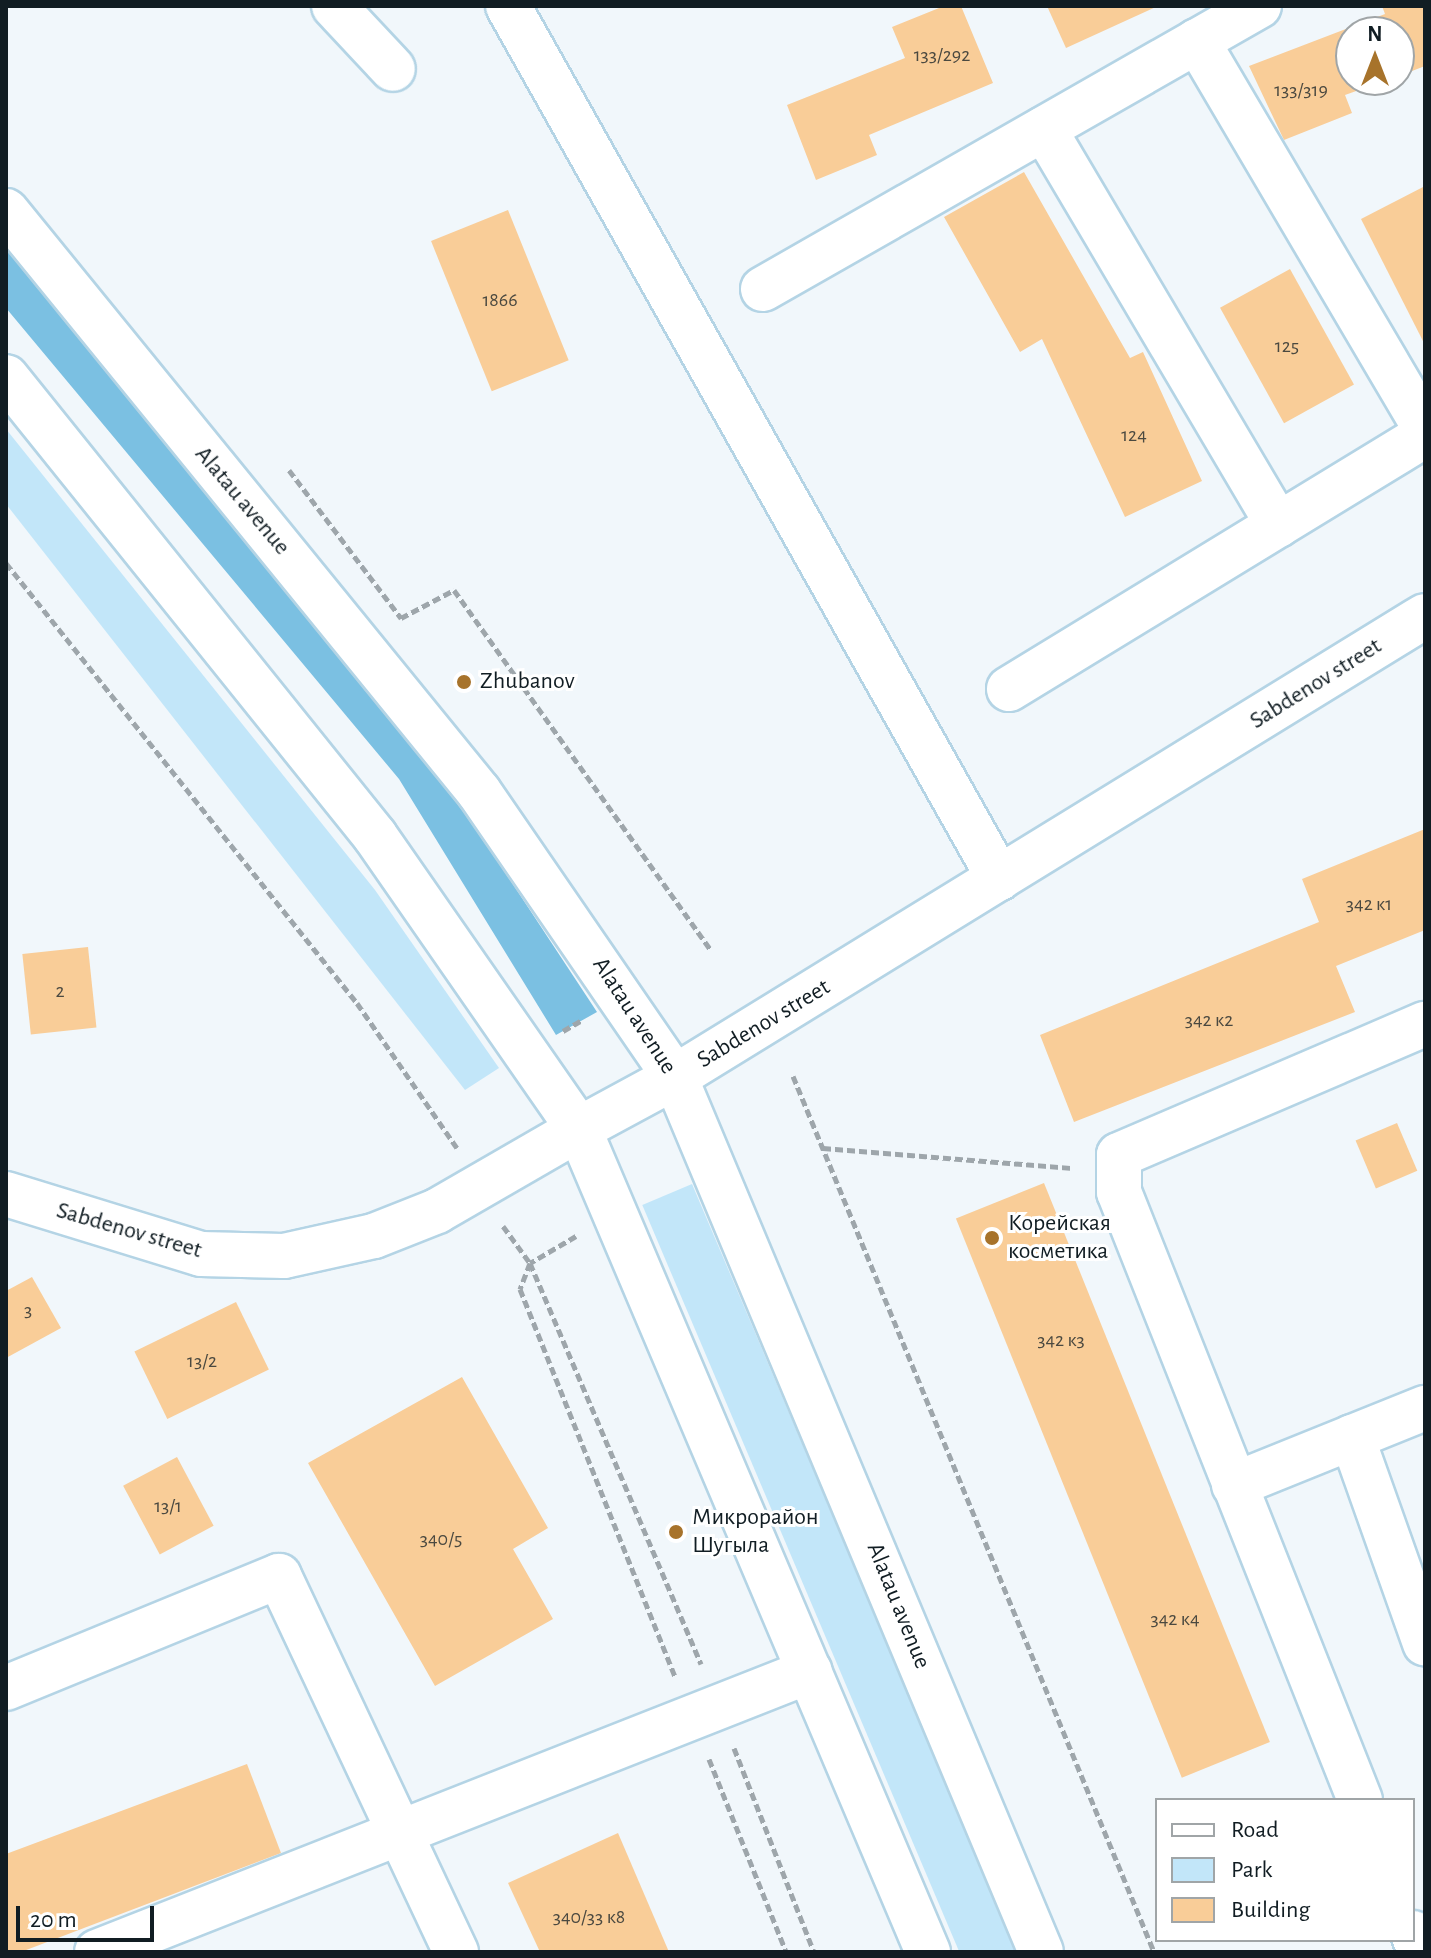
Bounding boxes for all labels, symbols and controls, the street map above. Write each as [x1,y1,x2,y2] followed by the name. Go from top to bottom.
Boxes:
[1335,16,1415,96] north arrow
[1367,23,1383,45] text: N
[914,43,970,67] house number: 133/292
[1274,78,1328,102] house number: 133/319
[482,288,518,312] house number: 1866
[1275,334,1299,358] house number: 125
[1121,423,1147,447] house number: 124
[188,441,296,561] street label: Alatau avenue
[1245,632,1387,736] street label: Sabdenov street
[480,668,575,696] place label: Zhubanov
[455,673,473,691] marker: Zhubanov
[1346,892,1392,916] house number: 342 к1
[586,952,682,1080] street label: Alatau avenue
[692,973,836,1075] street label: Sabdenov street
[55,979,65,1003] house number: 2
[1185,1008,1233,1032] house number: 342 к2
[53,1197,205,1265] street label: Sabdenov street
[1008,1210,1111,1266] place label: Корейская косметика
[983,1229,1001,1247] marker: Корейская косметика
[24,1298,32,1322] house number: 3
[1037,1328,1085,1352] house number: 342 к3
[187,1349,217,1373] house number: 13/2
[154,1494,182,1518] house number: 13/1
[692,1504,819,1560] place label: Микрорайон Шугыла
[667,1523,685,1541] marker: Микрорайон Шугыла
[420,1527,462,1551] house number: 340/5
[860,1539,936,1673] street label: Alatau avenue
[1150,1607,1200,1631] house number: 342 к4
[1155,1798,1415,1942] legend
[1231,1818,1279,1842] text: Road
[1231,1858,1272,1882] text: Park
[20,1890,158,1940] scale bar
[1231,1898,1310,1922] text: Building
[553,1905,625,1929] house number: 340/33 к8
[30,1908,77,1932] text: 20 m

